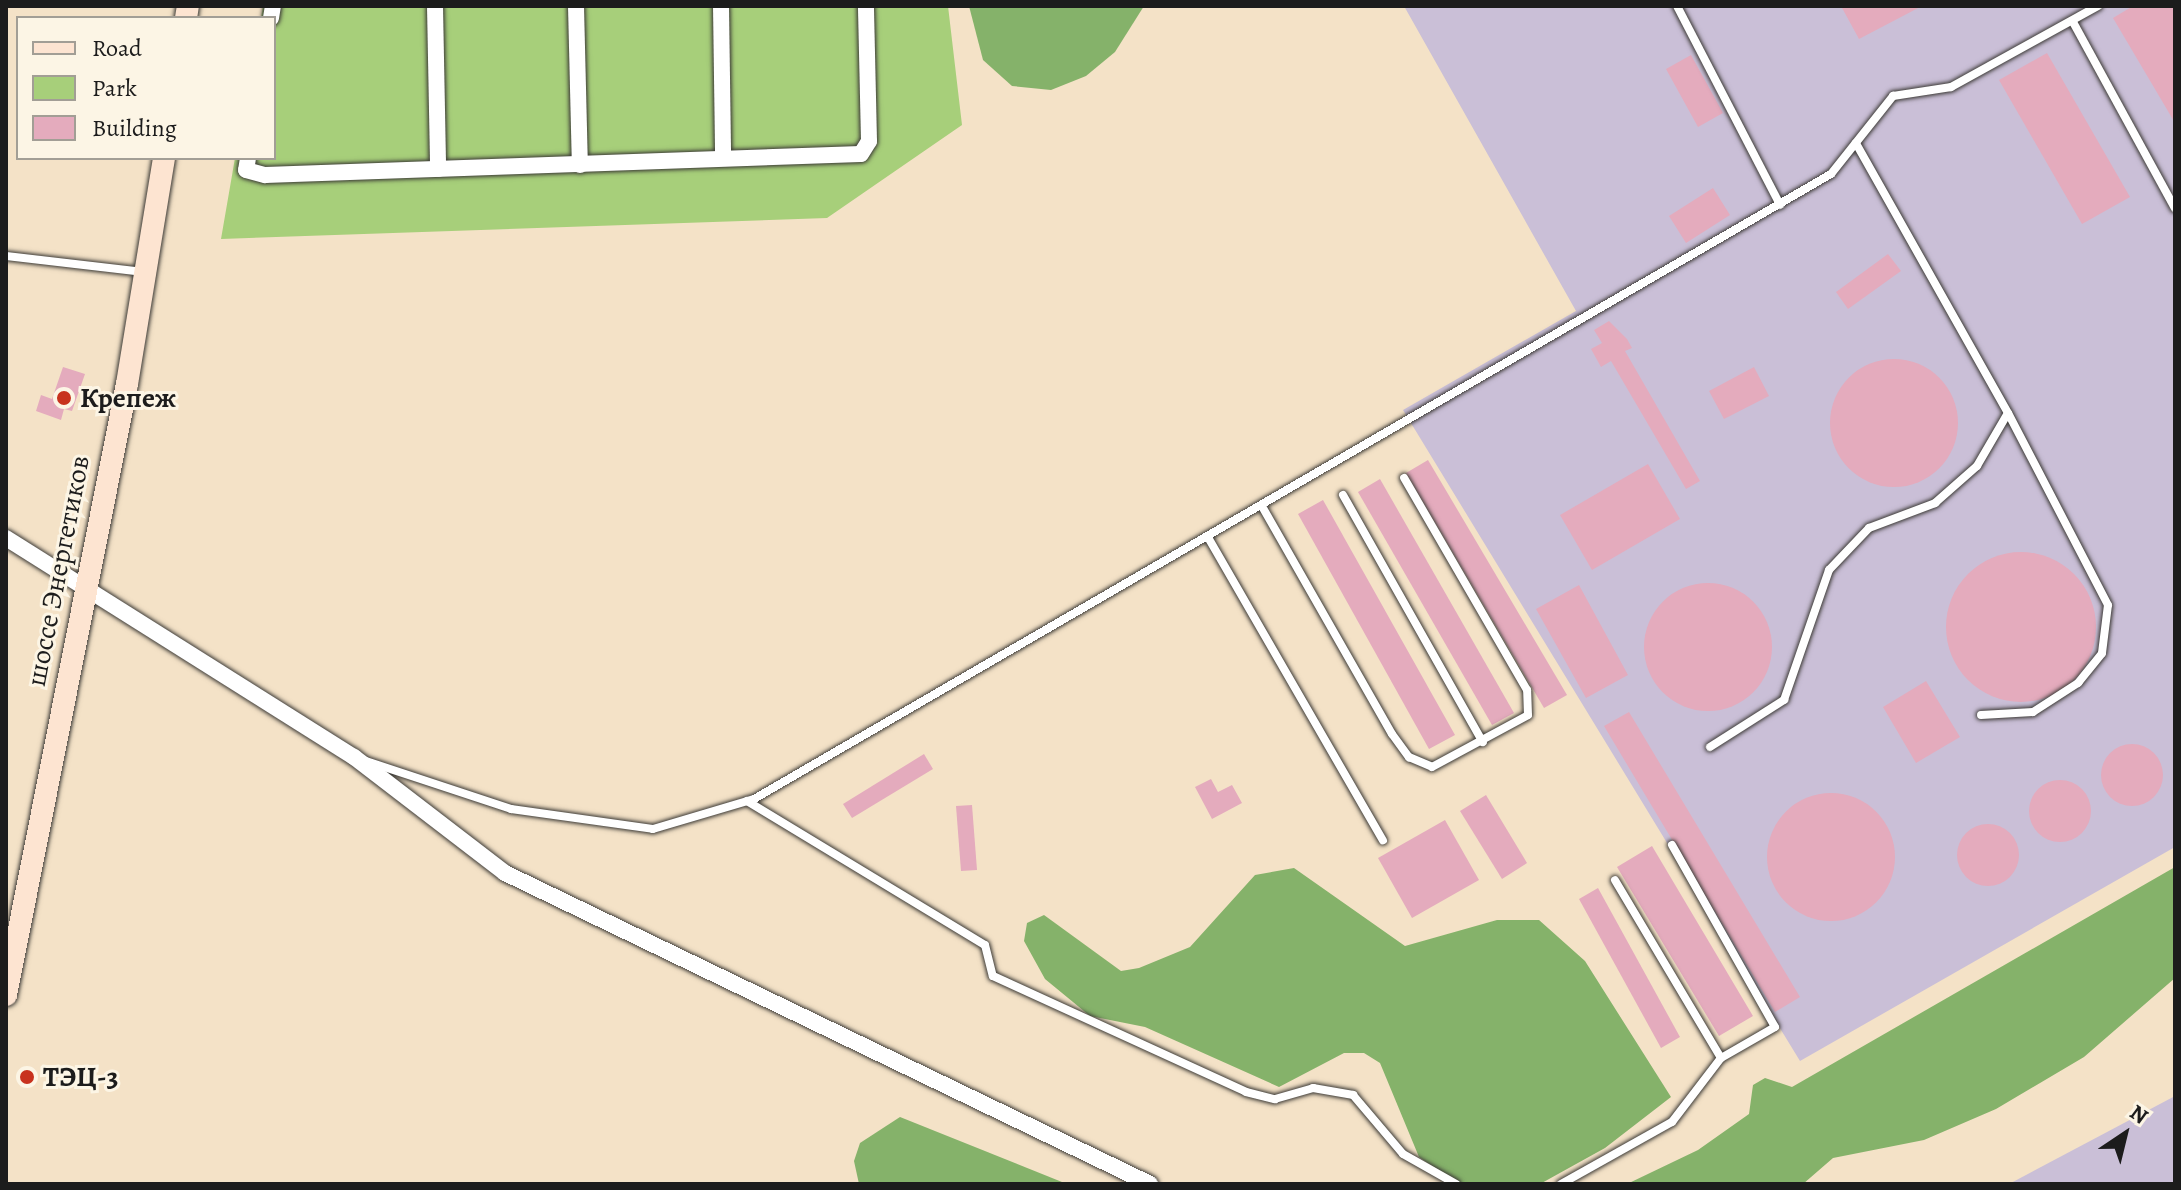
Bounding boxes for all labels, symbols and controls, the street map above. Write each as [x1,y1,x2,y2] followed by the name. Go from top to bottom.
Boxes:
[16,16,276,160] legend
[92,32,142,64] text: Road
[92,72,137,104] text: Park
[92,112,177,144] text: Building
[80,381,176,415] place label: Крепеж
[55,389,73,407] marker: Крепеж
[19,453,97,689] street label: шоссе Энергетиков
[43,1060,119,1094] place label: ТЭЦ-3
[18,1068,36,1086] marker: ТЭЦ-3
[2085,1094,2165,1174] north arrow
[2124,1097,2154,1131] text: N

